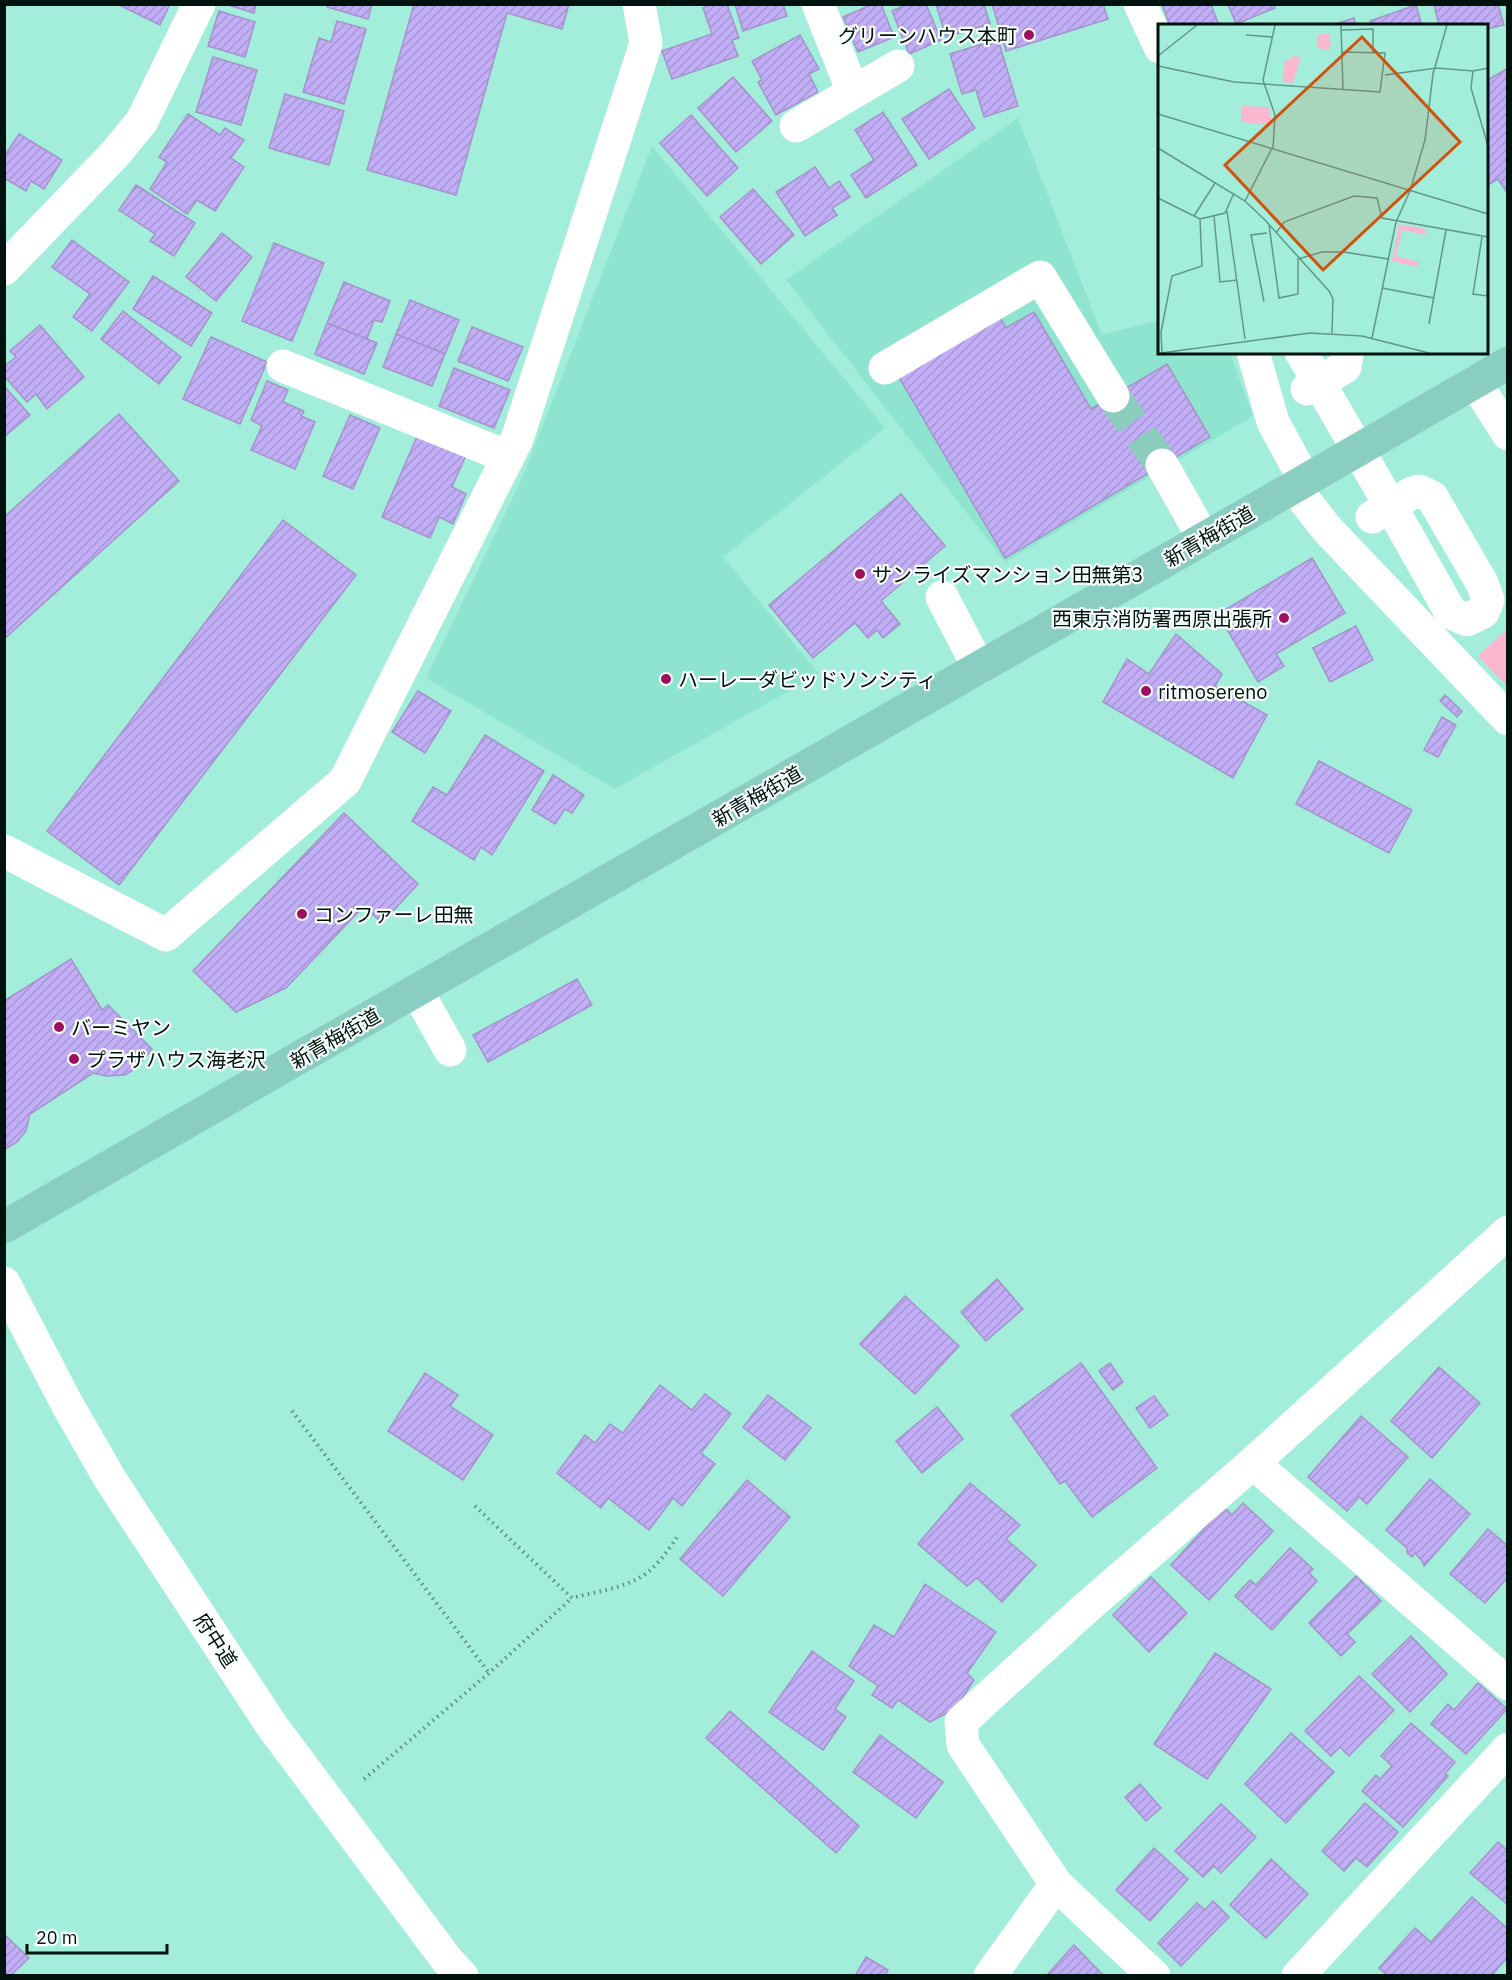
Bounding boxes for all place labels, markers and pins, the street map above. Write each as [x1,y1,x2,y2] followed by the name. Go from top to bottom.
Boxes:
[838,22,1017,49] place label: グリーンハウス本町
[1022,28,1036,42] marker: グリーンハウス本町
[872,561,1143,588] place label: サンライズマンション田無第3
[853,567,867,581] marker: サンライズマンション田無第3
[1052,605,1272,632] place label: 西東京消防署西原出張所
[1277,611,1291,625] marker: 西東京消防署西原出張所
[678,666,937,693] place label: ハーレーダビッドソンシティ
[659,672,673,686] marker: ハーレーダビッドソンシティ
[1158,678,1268,705] place label: ritmosereno
[1139,684,1153,698] marker: ritmosereno
[314,901,473,928] place label: コンファーレ田無
[295,907,309,921] marker: コンファーレ田無
[71,1014,171,1041] place label: バーミヤン
[52,1020,66,1034] marker: バーミヤン
[86,1046,266,1073] place label: プラザハウス海老沢
[67,1052,81,1066] marker: プラザハウス海老沢

